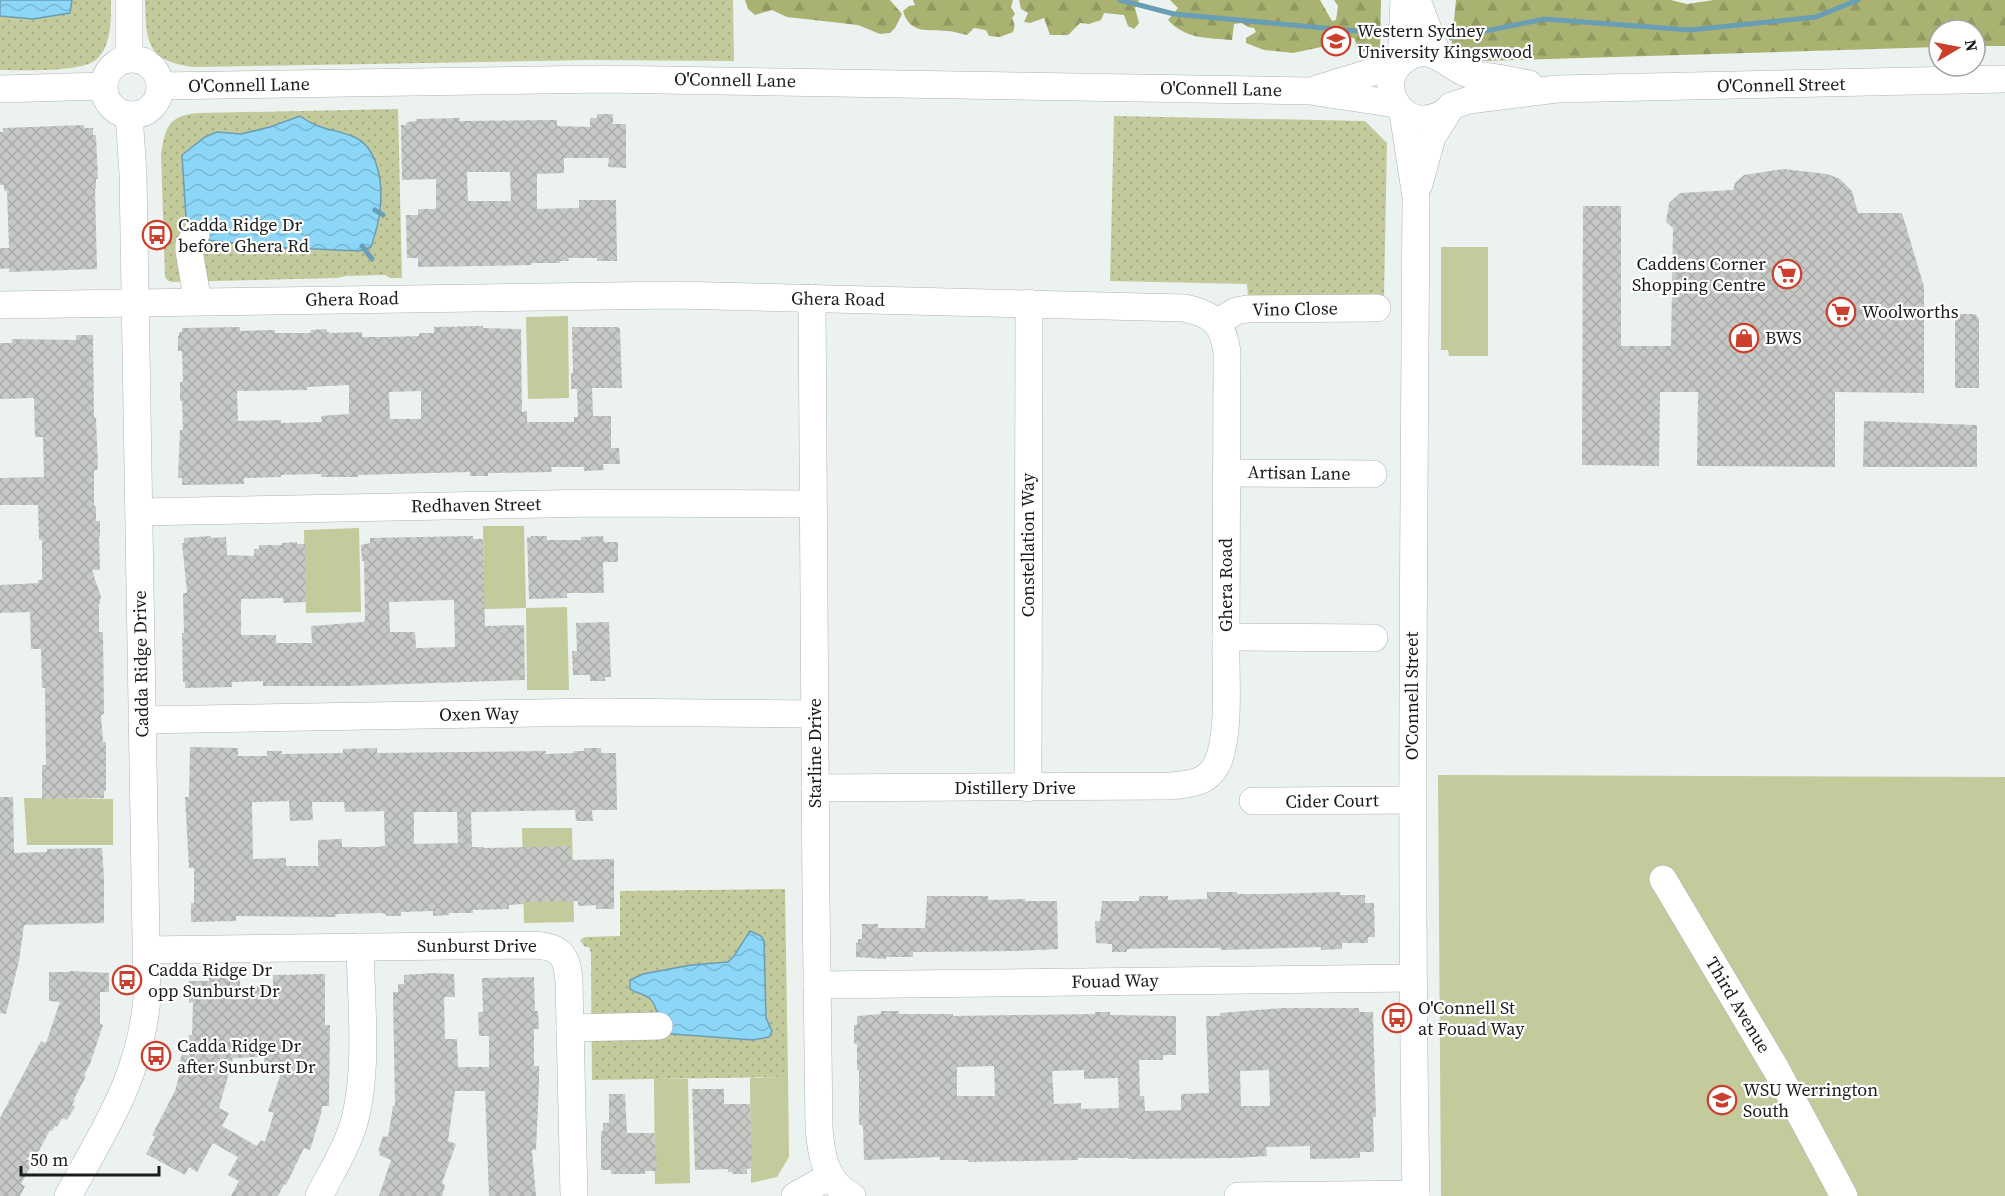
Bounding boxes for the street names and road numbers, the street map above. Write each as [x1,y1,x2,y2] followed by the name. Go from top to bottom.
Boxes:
[674,66,796,93] street label: O'Connell Lane
[188,71,310,98] street label: O'Connell Lane
[1717,71,1846,98] street label: O'Connell Street
[1160,75,1282,102] street label: O'Connell Lane
[305,285,399,312] street label: Ghera Road
[791,285,885,312] street label: Ghera Road
[1252,295,1338,322] street label: Vino Close
[1247,459,1351,486] street label: Artisan Lane
[1015,472,1040,617] street label: Constellation Way
[411,491,541,518] street label: Redhaven Street
[1213,538,1238,632] street label: Ghera Road
[127,590,154,738] street label: Cadda Ridge Drive
[1399,632,1424,760] street label: O'Connell Street
[802,698,827,808] street label: Starline Drive
[439,700,520,727] street label: Oxen Way
[954,775,1076,800] street label: Distillery Drive
[1285,787,1379,814] street label: Cider Court
[417,933,537,958] street label: Sunburst Drive
[1700,952,1777,1057] street label: Third Avenue
[1071,967,1160,994] street label: Fouad Way

